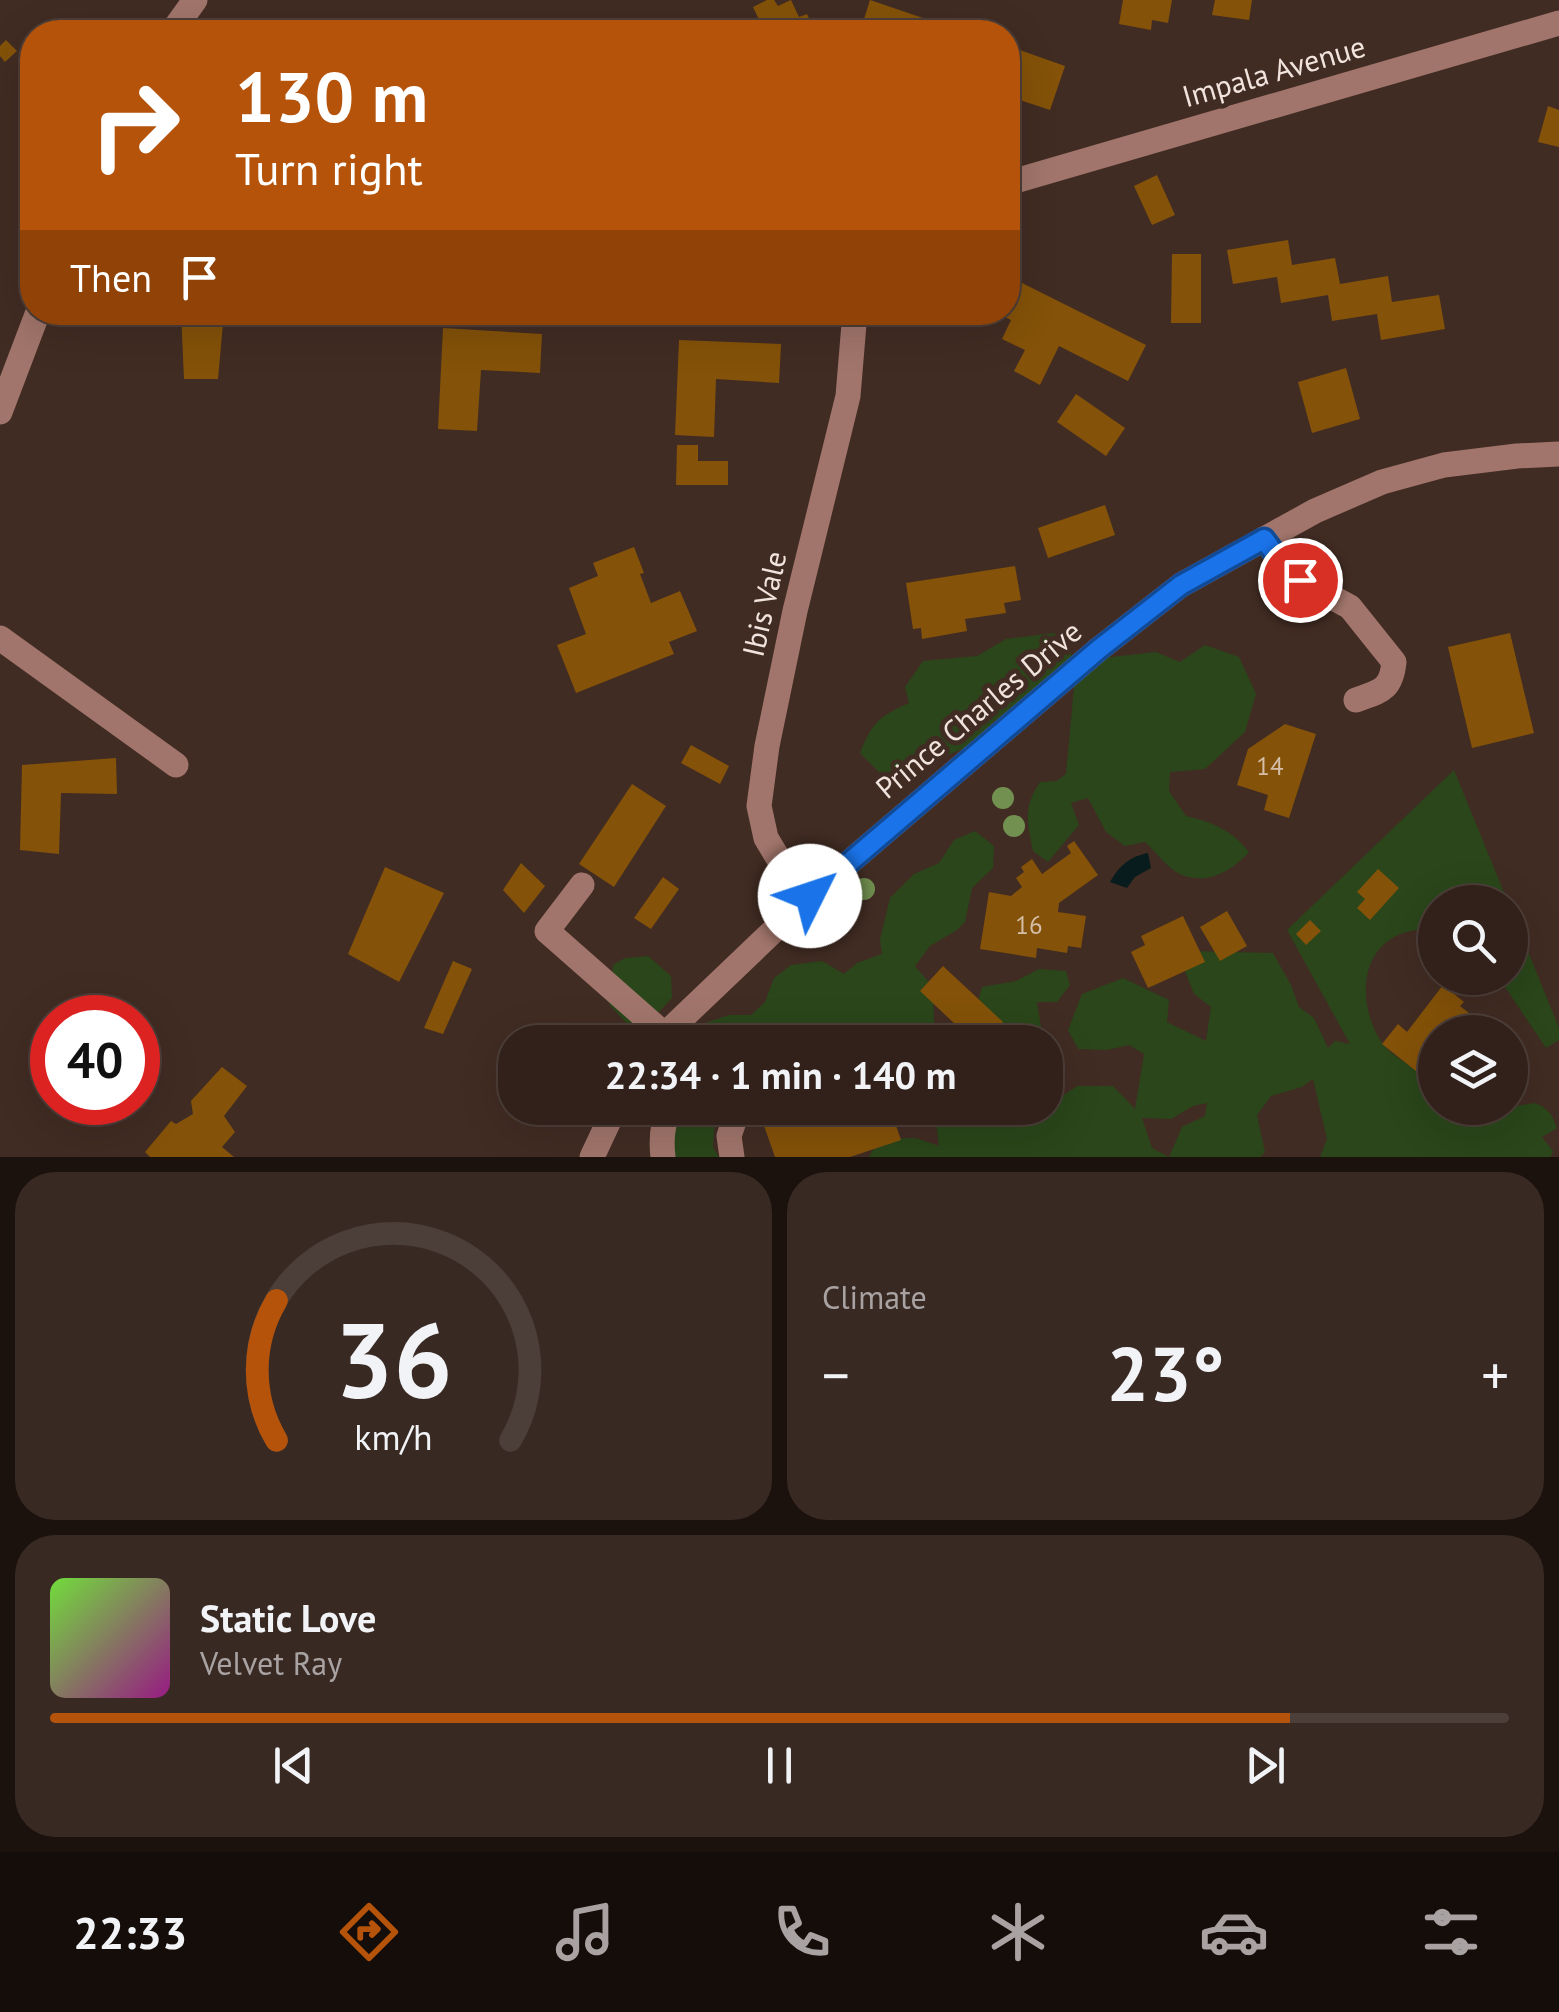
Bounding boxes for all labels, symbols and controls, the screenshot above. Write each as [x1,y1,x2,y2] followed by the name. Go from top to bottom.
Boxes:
[1178,26,1370,115] street label: Impala Avenue
[235,51,428,141] text: 130 m
[70,60,200,190] icon: right
[235,139,423,197] text: Turn right
[172,250,227,305] icon: arrive
[70,253,152,302] text: Then
[1258,538,1343,623] pin
[732,547,795,660] street label: Ibis Vale
[1273,553,1328,608] icon: arrive
[867,611,1089,806] street label: Prince Charles Drive
[1256,750,1284,782] house number: 14
[758,844,862,948] position arrow
[1418,885,1528,1125] map controls
[1418,885,1528,995] button: search
[1015,909,1043,941] house number: 16
[30,995,160,1125] speed limit sign: 40
[1418,1015,1528,1125] button: layers
[605,1050,956,1099] text: 22:34 · 1 min · 140 m
[822,1276,927,1318] text: Climate
[335,1292,452,1427] text: 36
[1107,1325,1224,1422] text: 23°
[822,1339,850,1410] text: −
[1481,1339,1509,1410] text: +
[354,1414,433,1460] text: km/h
[200,1593,376,1642] text: Static Love
[200,1642,342,1684] text: Velvet Ray
[266,1738,321,1793] icon: previous
[752,1738,807,1793] icon: pause
[1238,1738,1293,1793] icon: next
[334,1897,404,1967] icon: directions
[550,1897,620,1967] icon: music
[767,1897,837,1967] icon: phone
[983,1897,1053,1967] icon: climate
[1199,1897,1269,1967] icon: car
[1416,1897,1486,1967] icon: filters
[73,1903,187,1961] text: 22:33

